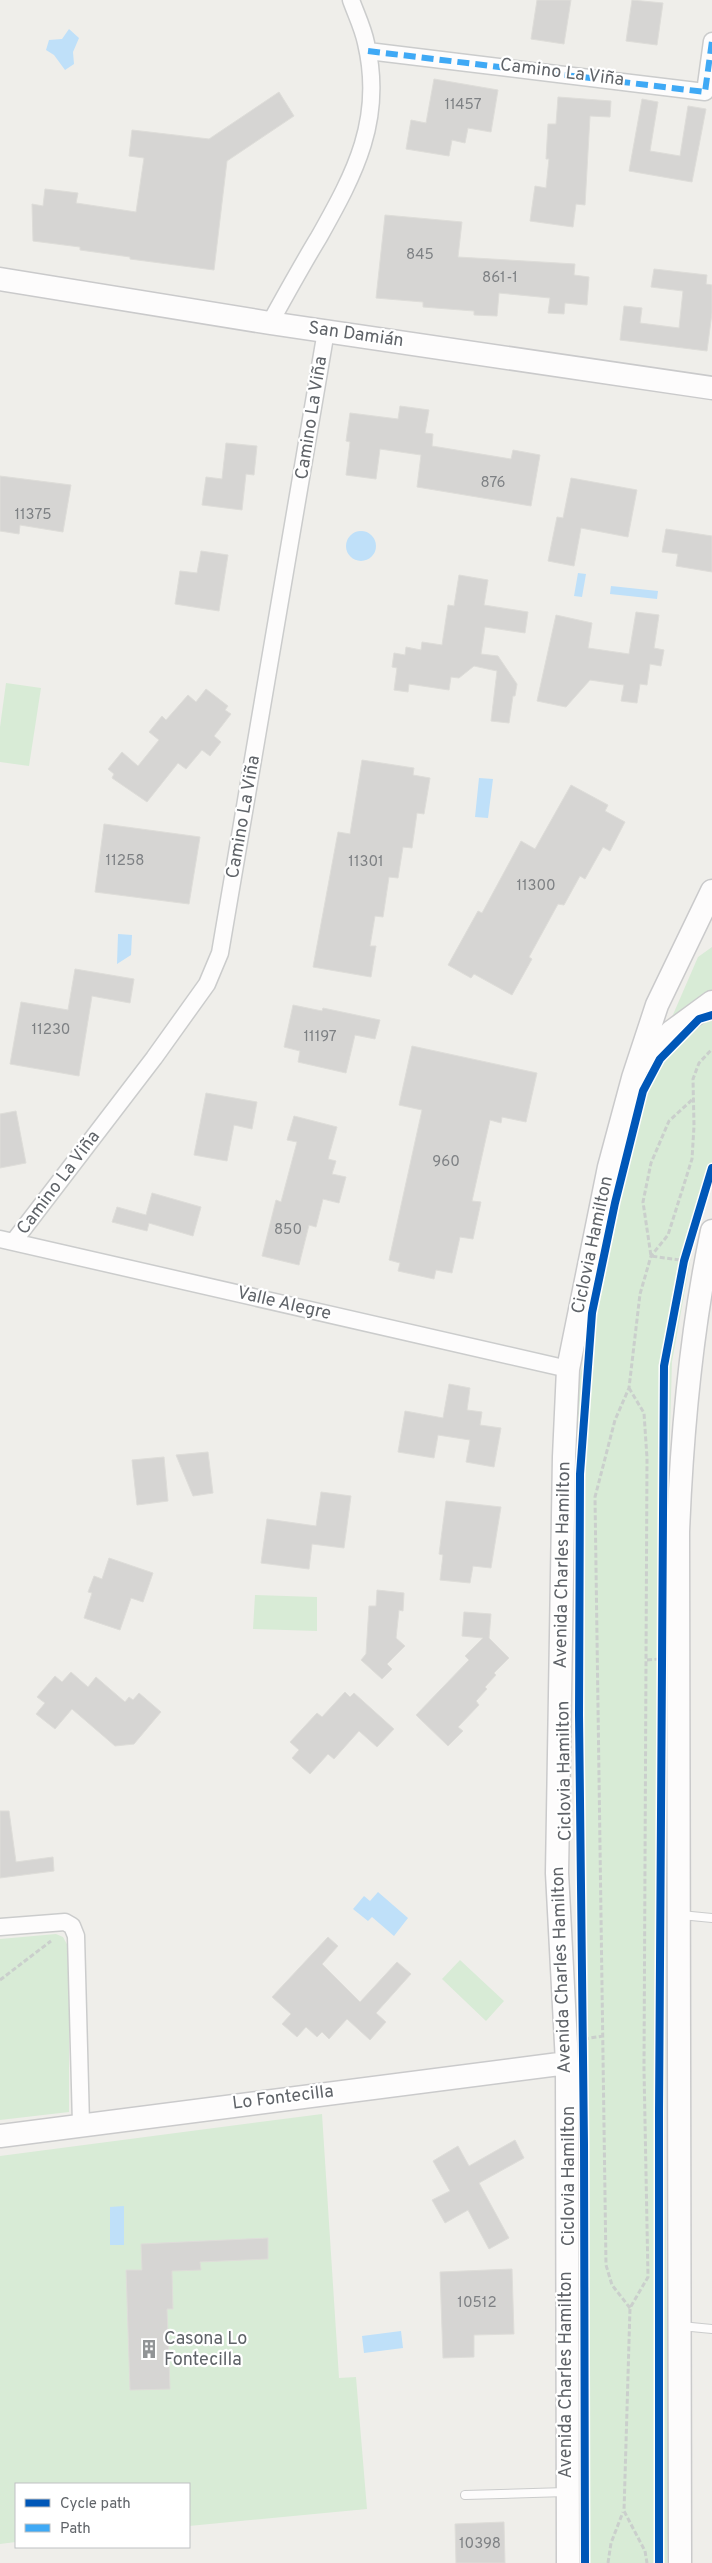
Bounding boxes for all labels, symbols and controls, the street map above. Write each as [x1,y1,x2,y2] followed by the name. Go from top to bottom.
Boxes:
[499,54,625,92] street label: Camino La Viña
[444,96,482,115] house number: 11457
[406,246,434,265] house number: 845
[482,269,518,288] house number: 861-1
[307,317,405,353] street label: San Damián
[291,355,333,481] street label: Camino La Viña
[480,474,506,493] house number: 876
[14,506,52,525] house number: 11375
[222,754,266,880] street label: Camino La Viña
[106,852,144,871] house number: 11258
[348,853,384,872] house number: 11301
[516,877,556,896] house number: 11300
[32,1021,70,1040] house number: 11230
[303,1028,337,1047] house number: 11197
[12,1126,106,1240] street label: Camino La Viña
[432,1153,460,1172] house number: 960
[567,1174,619,1316] street label: Ciclovia Hamilton
[274,1221,302,1240] house number: 850
[235,1282,333,1326] street label: Valle Alegre
[550,1461,576,1669] street label: Avenida Charles Hamilton
[552,1701,578,1841] street label: Ciclovia Hamilton
[547,1866,577,2074] street label: Avenida Charles Hamilton
[231,2080,335,2116] street label: Lo Fontecilla
[558,2106,581,2246] street label: Ciclovia Hamilton
[555,2271,578,2479] street label: Avenida Charles Hamilton
[457,2294,497,2313] house number: 10512
[164,2328,247,2372] place label: Casona Lo Fontecilla
[138,2338,160,2360] building icon: Casona Lo Fontecilla
[15,2483,190,2548] legend
[60,2495,131,2514] text: Cycle path
[60,2520,91,2539] text: Path
[459,2535,501,2554] house number: 10398

